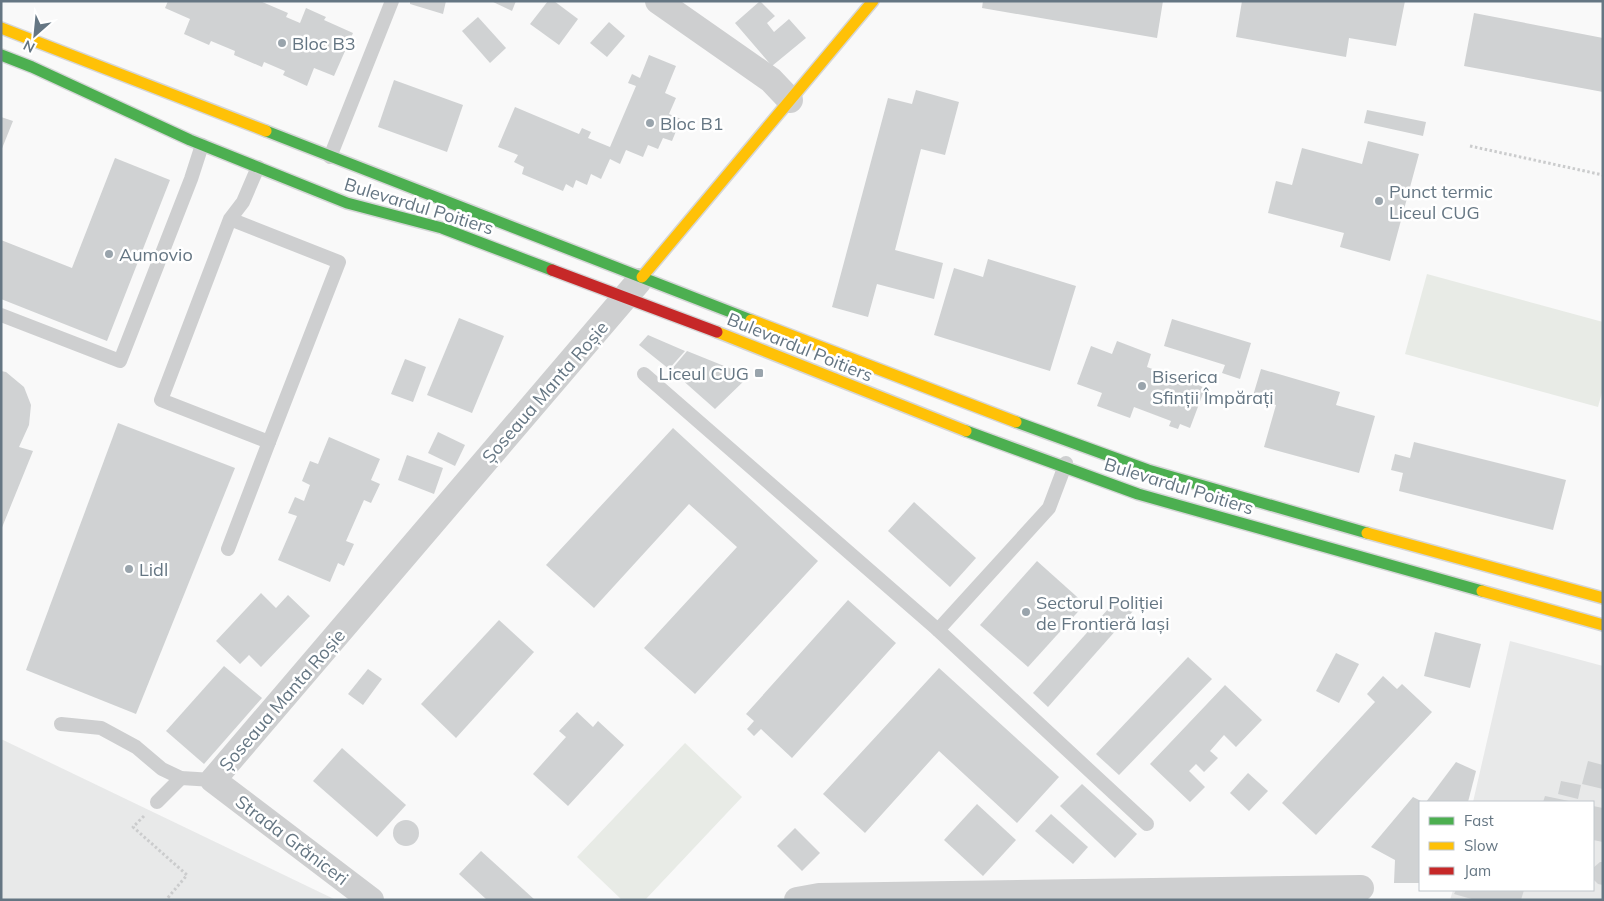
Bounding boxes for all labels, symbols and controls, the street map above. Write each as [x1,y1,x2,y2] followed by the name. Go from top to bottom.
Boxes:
[10,10,60,60] north arrow
[292,32,355,55] place label: Bloc B3
[20,36,38,57] text: N
[276,37,288,49] marker: Bloc B3
[660,112,723,135] place label: Bloc B1
[644,117,656,129] marker: Bloc B1
[342,172,497,240] street label: Bulevardul Poitiers
[1389,180,1493,224] place label: Punct termic Liceul CUG
[1373,195,1385,207] marker: Punct termic Liceul CUG
[119,243,193,266] place label: Aumovio
[103,248,115,260] marker: Aumovio
[724,307,876,387] street label: Bulevardul Poitiers
[477,316,613,468] street label: Șoseaua Manta Roșie
[658,362,749,385] place label: Liceul CUG
[1152,365,1274,409] place label: Biserica Sfinții Împărați
[753,367,765,379] marker: Liceul CUG
[1136,380,1148,392] marker: Biserica Sfinții Împărați
[1102,452,1257,520] street label: Bulevardul Poitiers
[139,558,168,581] place label: Lidl
[123,563,135,575] marker: Lidl
[1036,591,1170,635] place label: Sectorul Poliției de Frontieră Iași
[1020,606,1032,618] marker: Sectorul Poliției de Frontieră Iași
[214,624,350,776] street label: Șoseaua Manta Roșie
[231,790,353,890] street label: Strada Grăniceri
[1419,801,1594,891] legend
[1464,811,1494,830] text: Fast
[1464,836,1498,855] text: Slow
[1464,861,1491,880] text: Jam

